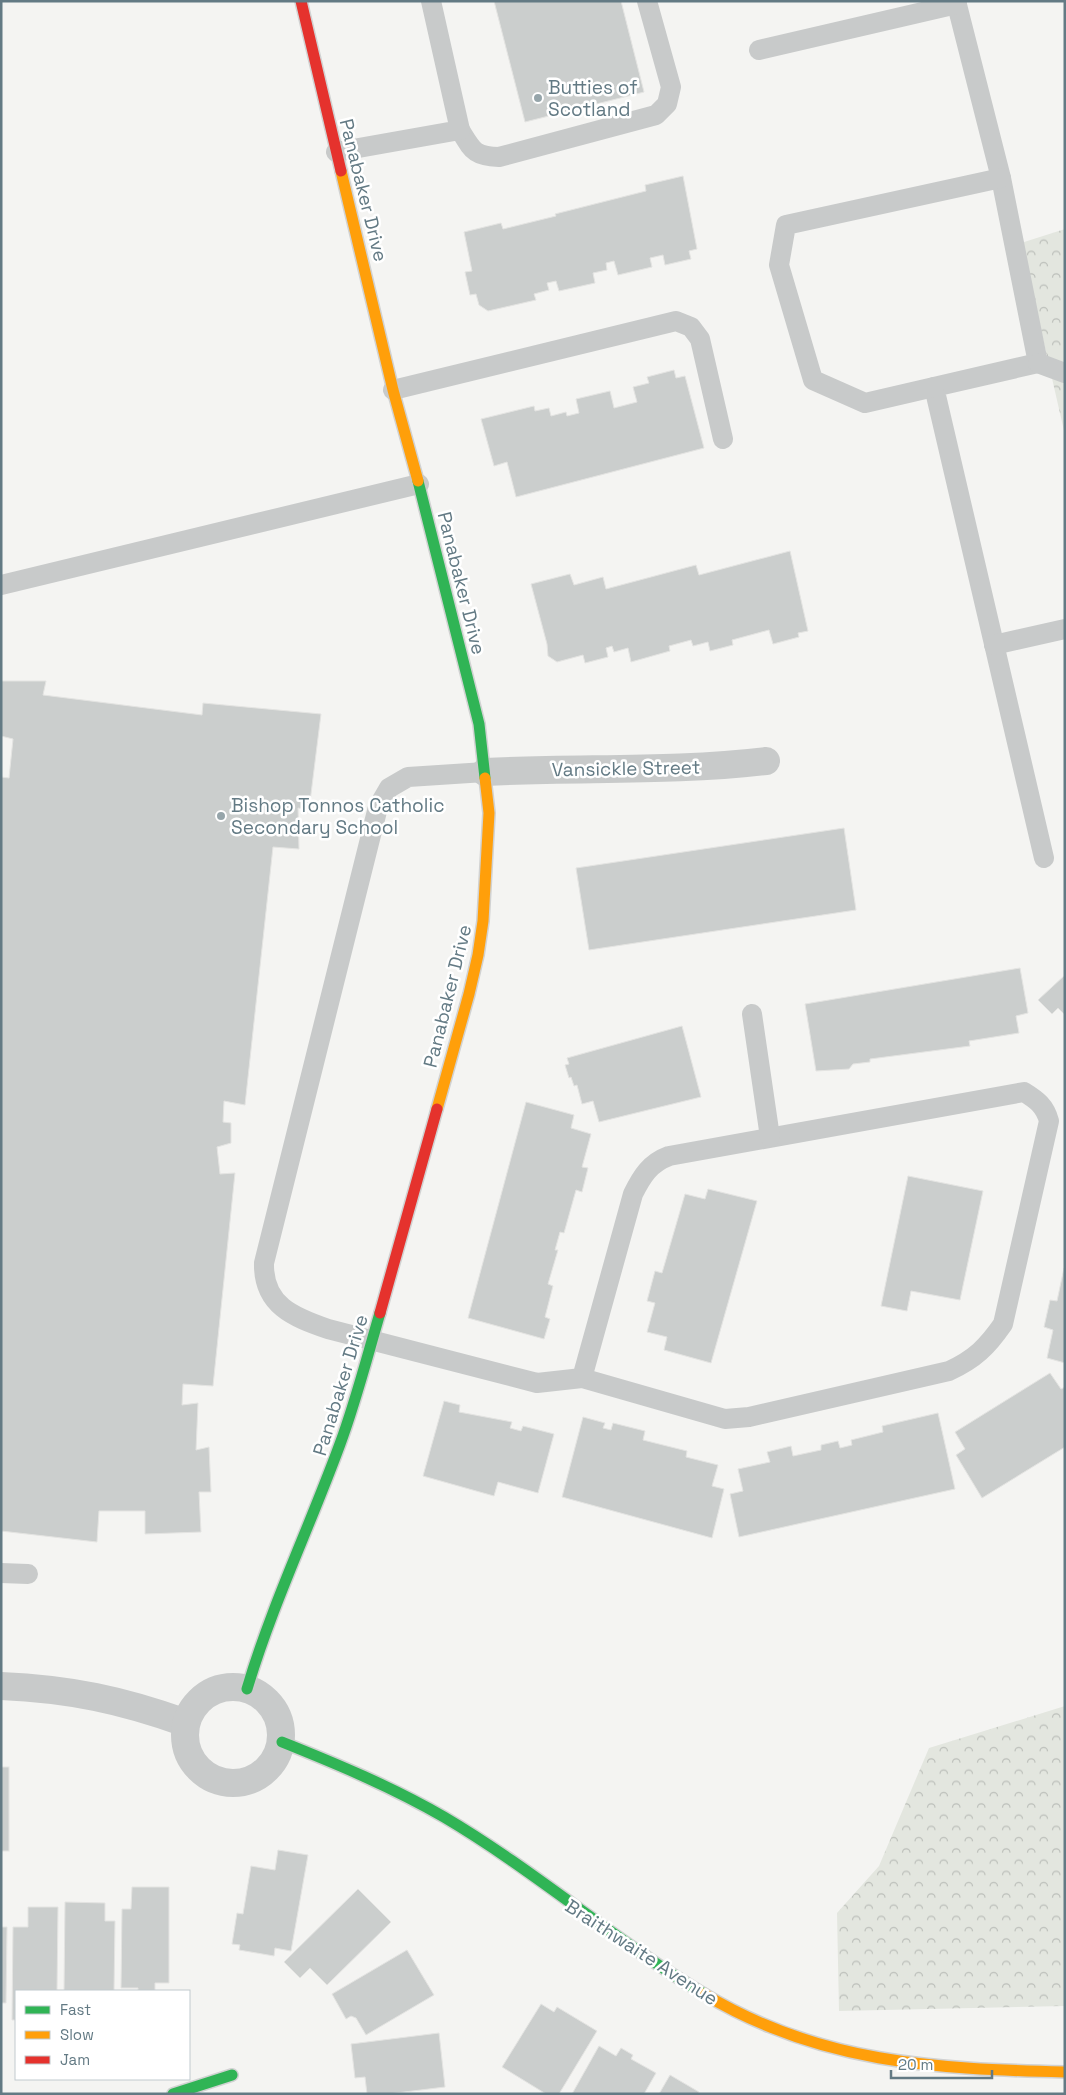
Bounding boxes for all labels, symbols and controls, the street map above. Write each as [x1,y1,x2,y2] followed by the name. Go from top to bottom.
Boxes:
[548,75,638,122] place label: Butties of Scotland
[532,92,544,104] marker: Butties of Scotland
[334,116,393,264] street label: Panabaker Drive
[432,509,491,657] street label: Panabaker Drive
[551,755,701,782] street label: Vansickle Street
[231,793,445,840] place label: Bishop Tonnos Catholic Secondary School
[215,810,227,822] marker: Bishop Tonnos Catholic Secondary School
[418,922,477,1070] street label: Panabaker Drive
[307,1311,374,1459] street label: Panabaker Drive
[561,1894,723,2011] street label: Braithwaite Avenue
[15,1990,190,2080] legend
[60,2000,91,2019] text: Fast
[60,2025,94,2044] text: Slow
[891,2048,992,2080] scale bar
[60,2050,90,2069] text: Jam
[898,2055,933,2074] text: 20 m

